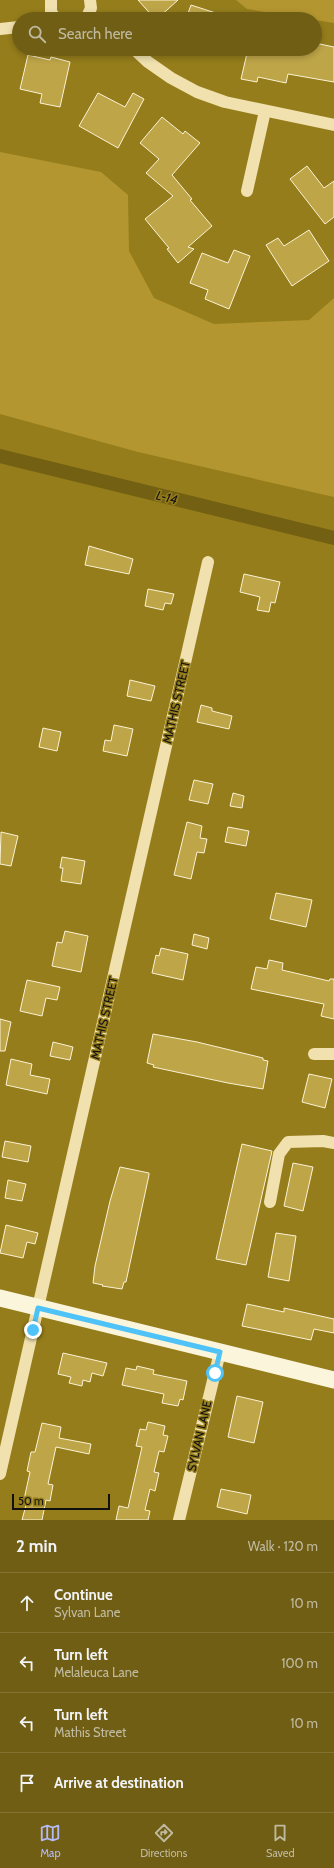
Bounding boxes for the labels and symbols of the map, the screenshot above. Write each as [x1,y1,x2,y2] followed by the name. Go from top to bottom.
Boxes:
[155,487,179,507] water label: L-14
[159,659,193,745] street label: MATHIS STREET
[87,975,121,1061] street label: MATHIS STREET
[24,1321,42,1339] route end
[206,1364,224,1382] route start
[184,1399,215,1473] street label: SYLVAN LANE
[12,1492,110,1511] scale bar

